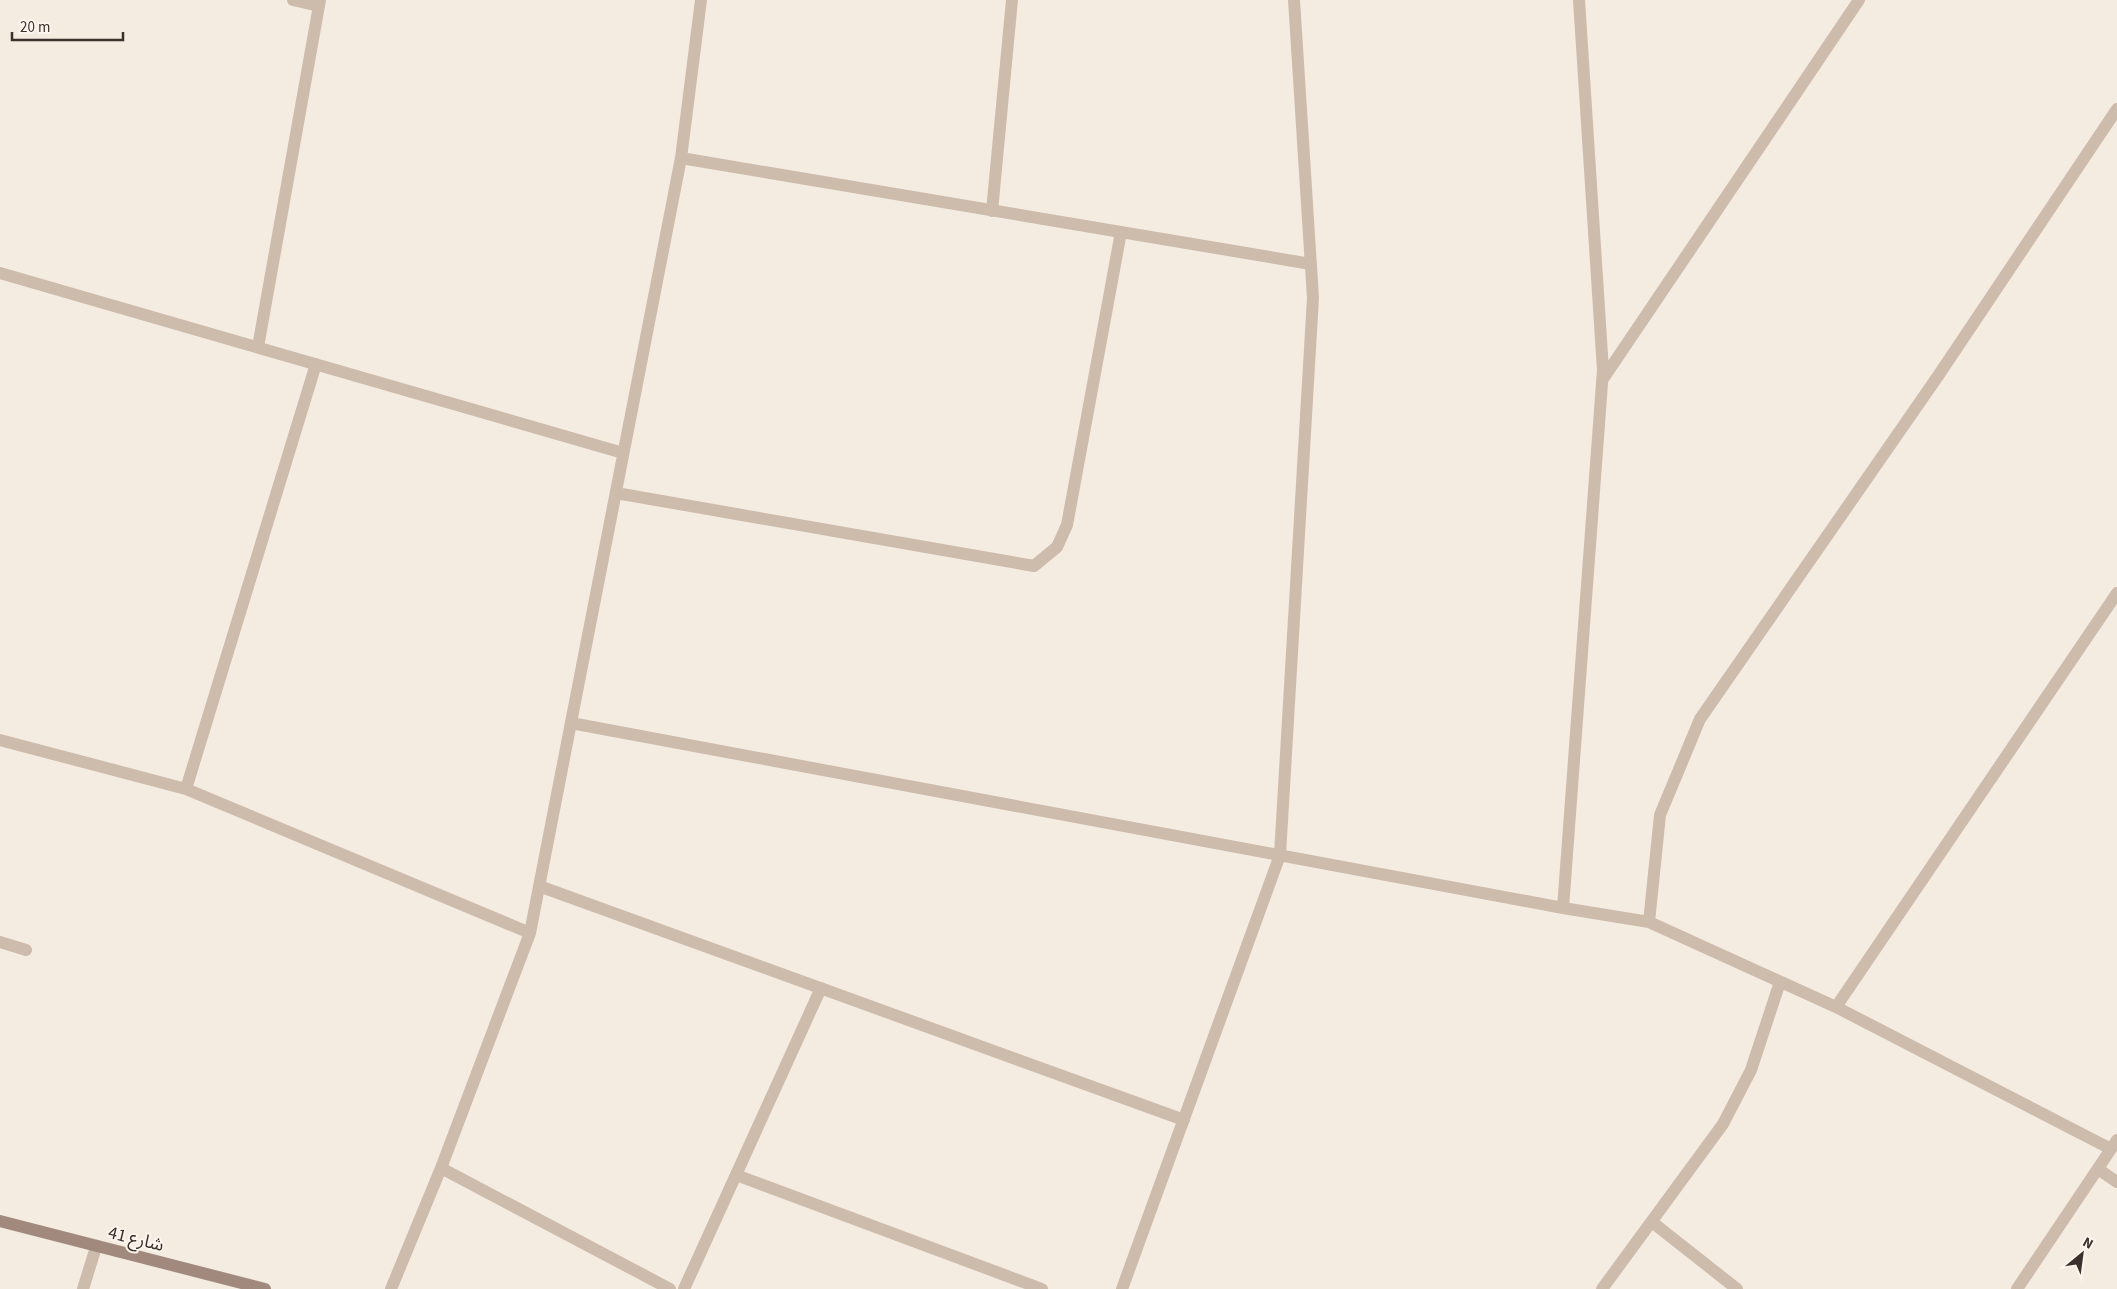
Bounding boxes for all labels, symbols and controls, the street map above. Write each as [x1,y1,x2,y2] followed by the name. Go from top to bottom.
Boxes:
[12,10,124,42] scale bar
[20,17,50,38] text: 20 m
[105,1220,166,1259] street label: شارع 41
[2057,1229,2107,1279] north arrow
[2079,1233,2097,1255] text: N

